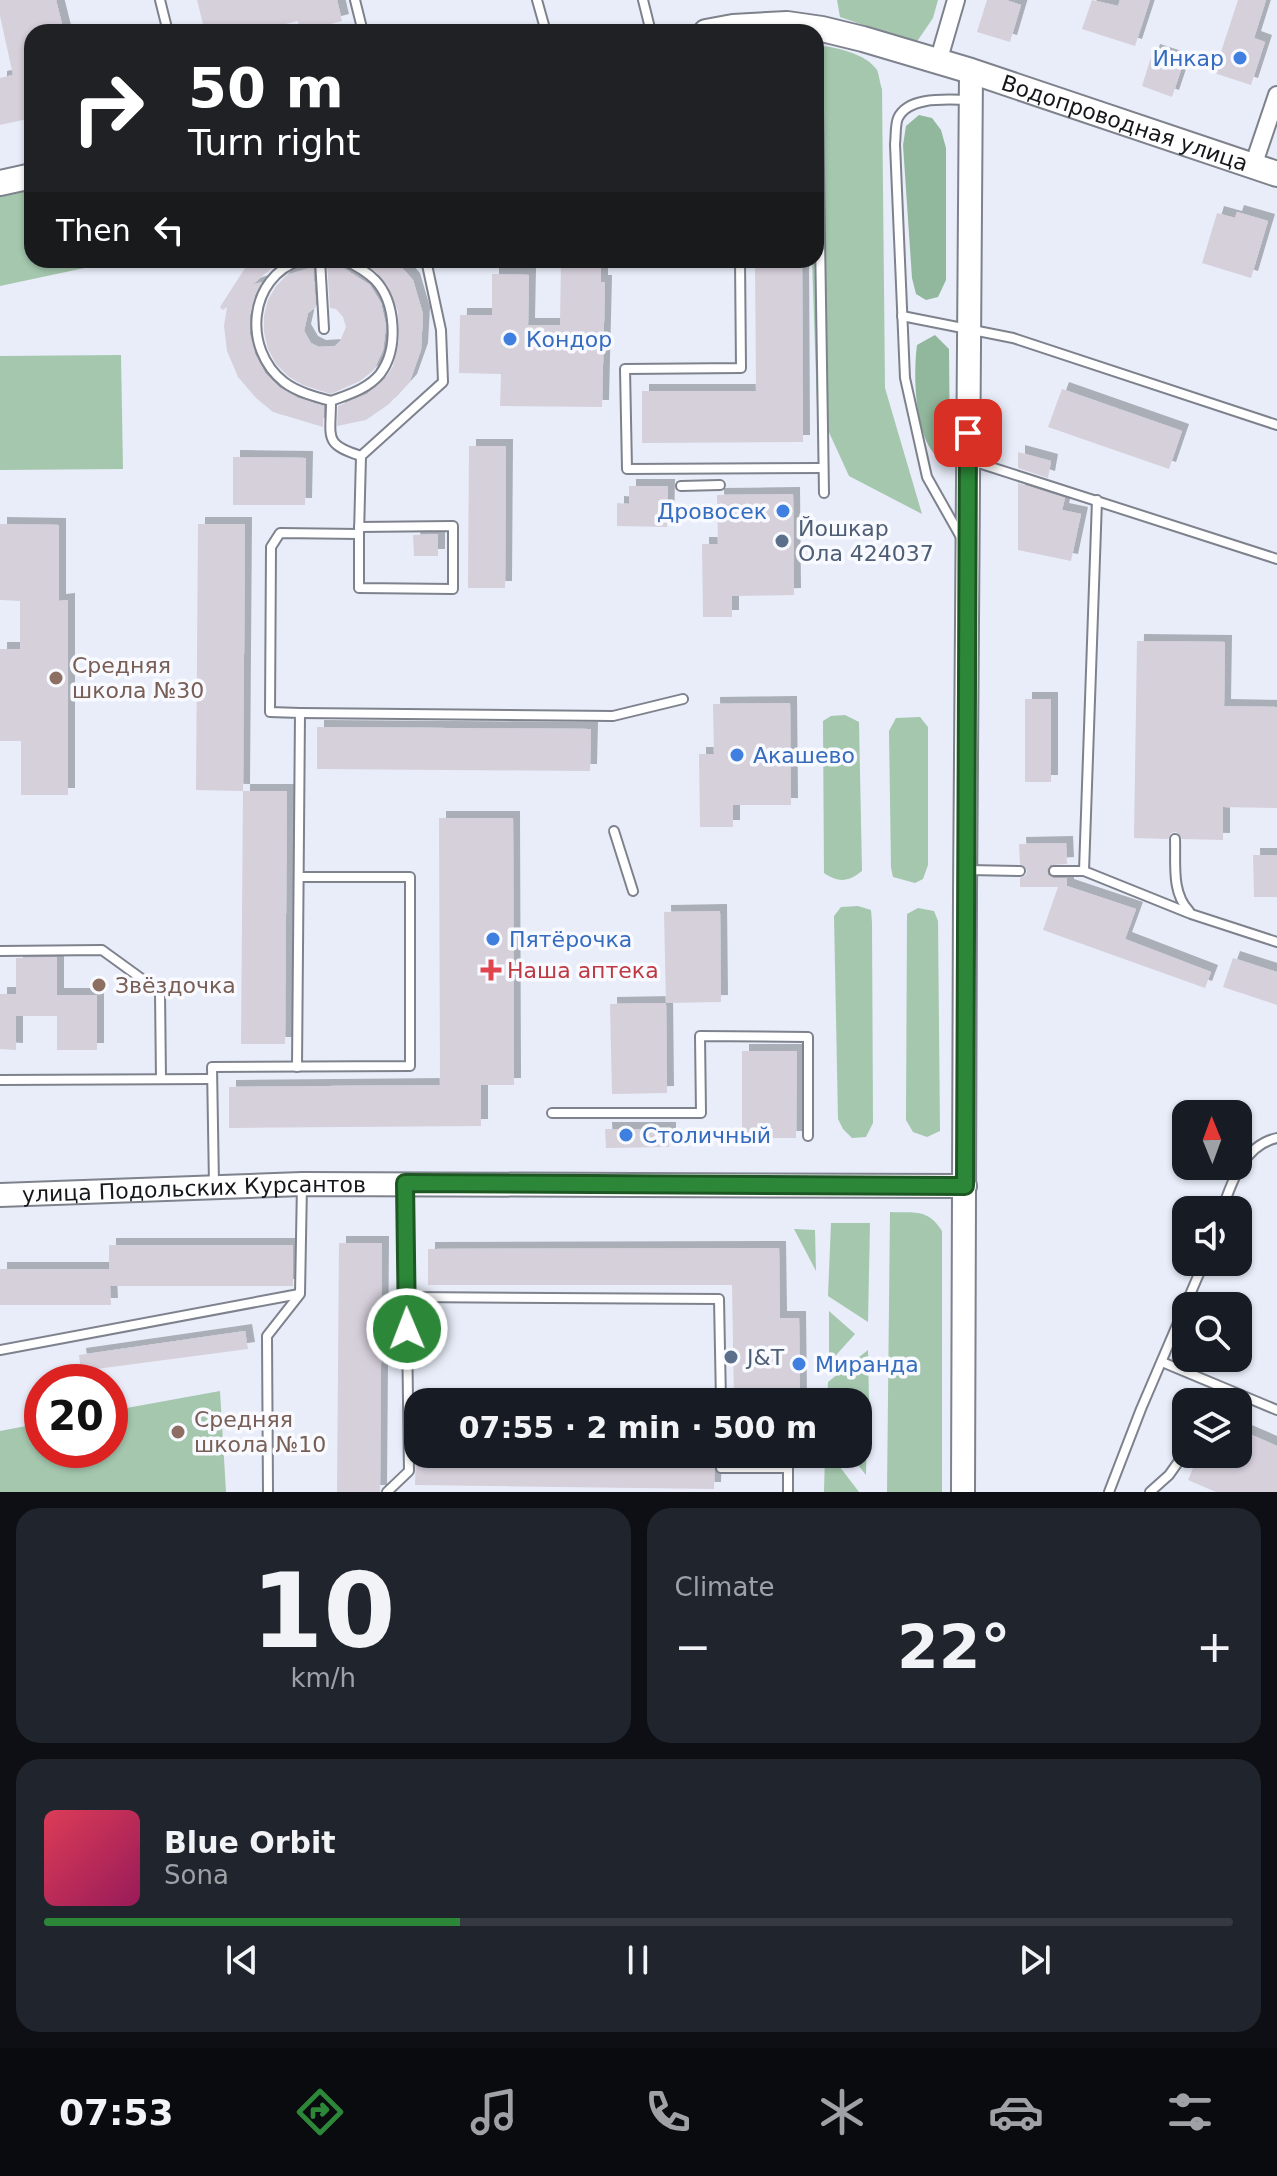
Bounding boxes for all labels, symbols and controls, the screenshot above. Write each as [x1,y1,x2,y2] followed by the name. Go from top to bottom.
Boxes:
[1152,46,1224,71] place label: Инкар
[1231,49,1249,67] marker: Инкар
[188,55,344,120] text: 50 m
[56,56,160,160] icon: right
[998,70,1251,176] street label: Водопроводная улица
[188,122,360,163] text: Turn right
[147,208,191,252] icon: left
[56,213,131,248] text: Then
[526,327,612,352] place label: Кондор
[501,330,519,348] marker: Кондор
[934,399,1002,467] pin
[946,411,990,455] icon: arrive
[657,499,767,524] place label: Дровосек
[774,502,792,520] marker: Дровосек
[798,516,934,566] place label: Йошкар Ола 424037
[773,532,791,550] marker: Йошкар Ола 424037
[72,653,204,703] place label: Средняя школа №30
[47,669,65,687] marker: Средняя школа №30
[753,743,855,768] place label: Акашево
[728,746,746,764] marker: Акашево
[509,927,632,952] place label: Пятёрочка
[484,930,502,948] marker: Пятёрочка
[507,958,659,983] place label: Наша аптека
[482,961,500,979] marker: Наша аптека
[115,973,236,998] place label: Звёздочка
[90,976,108,994] marker: Звёздочка
[1172,1100,1252,1180] north arrow
[1172,1100,1252,1468] map controls
[642,1123,771,1148] place label: Столичный
[617,1126,635,1144] marker: Столичный
[21,1172,366,1207] street label: улица Подольских Курсантов
[1172,1196,1252,1276] button: sound
[365,1287,449,1371] position arrow
[1172,1292,1252,1372] button: search
[745,1345,785,1370] place label: J&T
[722,1348,740,1366] marker: J&T
[815,1352,919,1377] place label: Миранда
[790,1355,808,1373] marker: Миранда
[24,1364,128,1468] speed limit sign: 20
[1172,1388,1252,1468] button: layers
[194,1407,326,1457] place label: Средняя школа №10
[459,1410,817,1445] text: 07:55 · 2 min · 500 m
[169,1423,187,1441] marker: Средняя школа №10
[251,1550,396,1672] text: 10
[675,1572,775,1602] text: Climate
[897,1612,1011,1682] text: 22°
[675,1621,711,1672] text: −
[1196,1621,1233,1672] text: +
[290,1663,356,1693] text: km/h
[164,1825,336,1860] text: Blue Orbit
[164,1860,229,1890] text: Sona
[220,1938,264,1982] icon: previous
[616,1938,660,1982] icon: pause
[1013,1938,1057,1982] icon: next
[292,2084,348,2140] icon: directions
[466,2084,522,2140] icon: music
[640,2084,696,2140] icon: phone
[814,2084,870,2140] icon: climate
[988,2084,1044,2140] icon: car
[1162,2084,1218,2140] icon: filters
[59,2092,174,2133] text: 07:53

